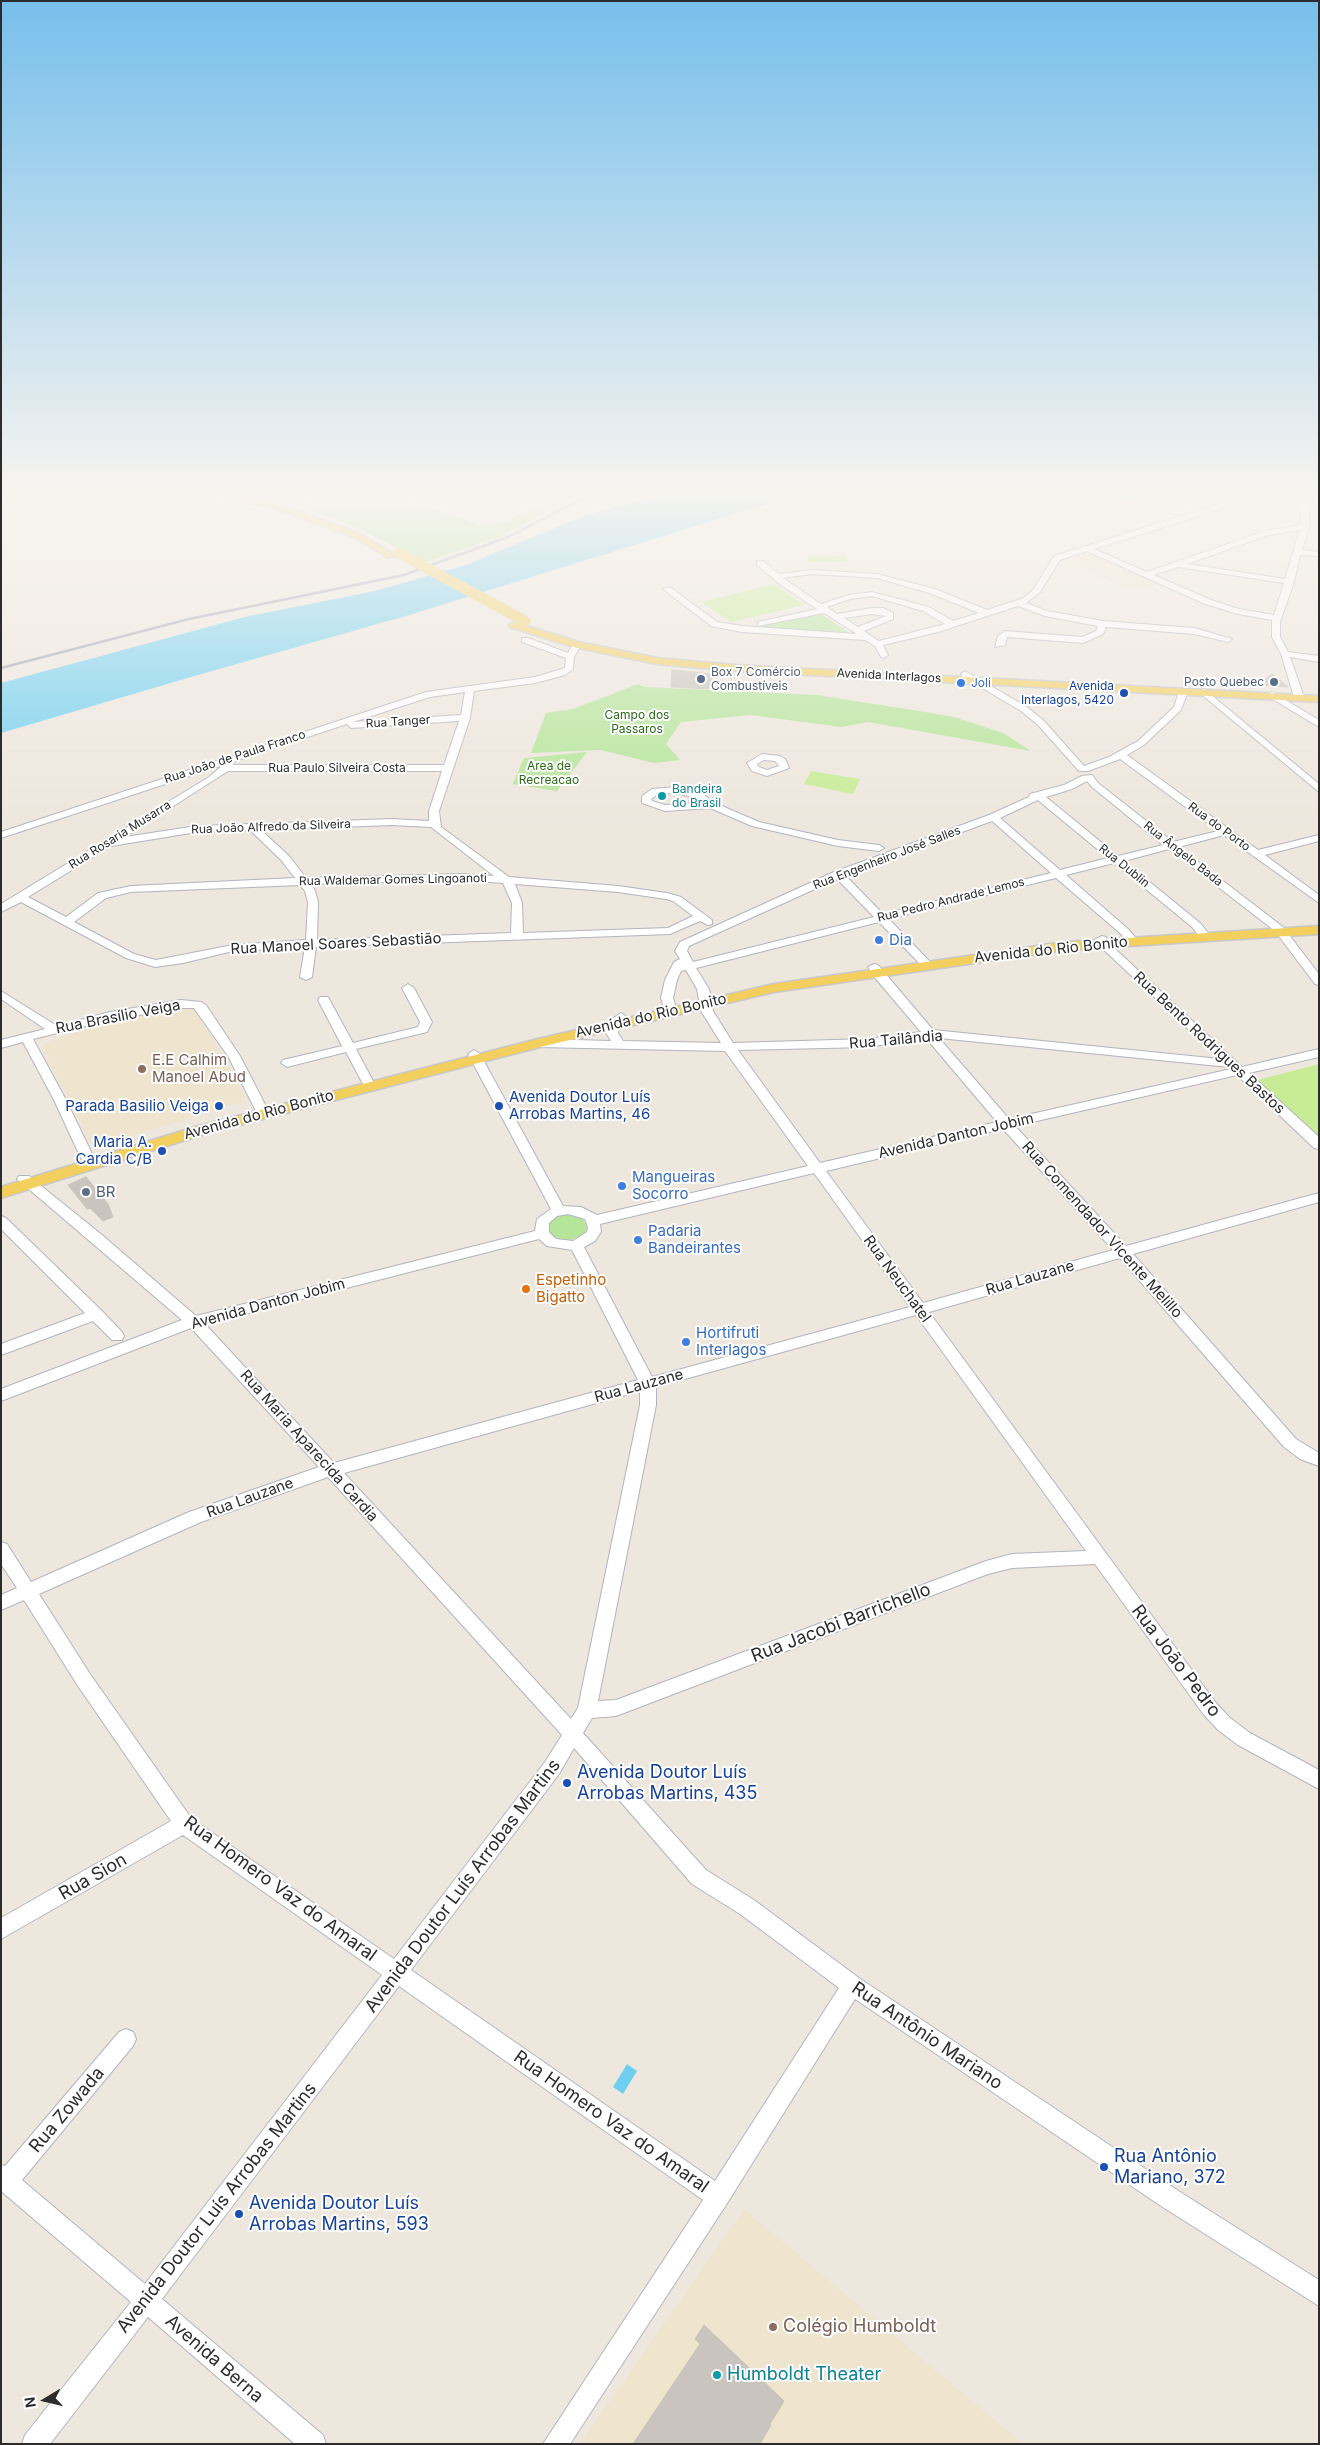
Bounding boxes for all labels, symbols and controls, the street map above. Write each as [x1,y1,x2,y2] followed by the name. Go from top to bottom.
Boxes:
[711,665,801,693] place label: Box 7 Comércio Combustíveis
[836,666,942,686] street label: Avenida Interlagos
[695,673,707,685] marker: Box 7 Comércio Combustíveis
[1184,675,1264,689] place label: Posto Quebec
[971,676,991,690] place label: Joli
[1268,676,1280,688] marker: Posto Quebec
[955,677,967,689] marker: Joli
[1021,679,1114,707] place label: Avenida Interlagos, 5420
[1118,687,1130,699] marker: Avenida Interlagos, 5420
[605,708,669,736] park label: Campo dos Passaros
[365,713,431,731] street label: Rua Tanger
[163,727,307,787] street label: Rua João de Paula Franco
[519,759,579,787] park label: Area de Recreacao
[268,761,406,775] street label: Rua Paulo Silveira Costa
[672,782,722,810] place label: Bandeira do Brasil
[656,790,668,802] marker: Bandeira do Brasil
[66,798,174,872] street label: Rua Rosaria Musarra
[1185,800,1253,854] street label: Rua do Porto
[191,817,351,837] street label: Rua João Alfredo da Silveira
[1140,819,1226,889] street label: Rua Ângelo Bada
[811,823,963,893] street label: Rua Engenheiro José Salles
[1096,841,1152,891] street label: Rua Dublin
[299,871,487,889] street label: Rua Waldemar Gomes Lingoanoti
[876,875,1026,925] street label: Rua Pedro Andrade Lemos
[230,929,442,959] street label: Rua Manoel Soares Sebastião
[889,931,912,949] place label: Dia
[973,933,1129,967] street label: Avenida do Rio Bonito
[873,934,885,946] marker: Dia
[1130,968,1288,1118] street label: Rua Bento Rodrigues Bastos
[574,990,728,1042] street label: Avenida do Rio Bonito
[54,996,182,1038] street label: Rua Brasílio Veiga
[848,1027,944,1053] street label: Rua Tailândia
[152,1051,246,1086] place label: E.E Calhim Manoel Abud
[136,1063,148,1075] marker: E.E Calhim Manoel Abud
[182,1086,336,1144] street label: Avenida do Rio Bonito
[509,1088,651,1123] place label: Avenida Doutor Luís Arrobas Martins, 46
[65,1097,209,1115] place label: Parada Basilio Veiga
[213,1100,225,1112] marker: Parada Basilio Veiga
[493,1100,505,1112] marker: Avenida Doutor Luís Arrobas Martins, 46
[877,1109,1035,1163] street label: Avenida Danton Jobim
[76,1133,152,1168] place label: Maria A. Cardia C/B
[1018,1138,1186,1322] street label: Rua Comendador Vicente Melillo
[156,1145,168,1157] marker: Maria A. Cardia C/B
[632,1168,715,1203] place label: Mangueiras Socorro
[616,1180,628,1192] marker: Mangueiras Socorro
[96,1183,115,1201] place label: BR
[80,1186,92,1198] marker: BR
[648,1222,741,1257] place label: Padaria Bandeirantes
[859,1232,935,1326] street label: Rua Neuchatel
[632,1234,644,1246] marker: Padaria Bandeirantes
[984,1257,1076,1299] street label: Rua Lauzane
[536,1271,606,1306] place label: Espetinho Bigatto
[189,1275,347,1333] street label: Avenida Danton Jobim
[520,1283,532,1295] marker: Espetinho Bigatto
[696,1324,766,1359] place label: Hortifruti Interlagos
[680,1336,692,1348] marker: Hortifruti Interlagos
[593,1365,685,1407] street label: Rua Lauzane
[236,1367,382,1525] street label: Rua Maria Aparecida Cardia
[204,1474,296,1522] street label: Rua Lauzane
[748,1579,934,1667] street label: Rua Jacobi Barrichello
[1127,1601,1225,1721] street label: Rua João Pedro
[361,1755,565,2017] street label: Avenida Doutor Luís Arrobas Martins
[577,1762,757,1805] place label: Avenida Doutor Luís Arrobas Martins, 435
[561,1777,573,1789] marker: Avenida Doutor Luís Arrobas Martins, 435
[179,1812,381,1966] street label: Rua Homero Vaz do Amaral
[55,1849,131,1905] street label: Rua Sion
[848,1978,1006,2094] street label: Rua Antônio Mariano
[509,2046,713,2198] street label: Rua Homero Vaz do Amaral
[25,2063,109,2157] street label: Rua Zowada
[113,2079,321,2337] street label: Avenida Doutor Luís Arrobas Martins
[1114,2146,1226,2188] place label: Rua Antônio Mariano, 372
[1098,2161,1110,2173] marker: Rua Antônio Mariano, 372
[249,2193,429,2236] place label: Avenida Doutor Luís Arrobas Martins, 593
[233,2208,245,2220] marker: Avenida Doutor Luís Arrobas Martins, 593
[161,2311,267,2407] street label: Avenida Berna
[783,2316,936,2338] place label: Colégio Humboldt
[767,2321,779,2333] marker: Colégio Humboldt
[727,2364,881,2386] place label: Humboldt Theater
[711,2369,723,2381] marker: Humboldt Theater
[20,2375,70,2425] north arrow
[20,2396,39,2409] text: N

